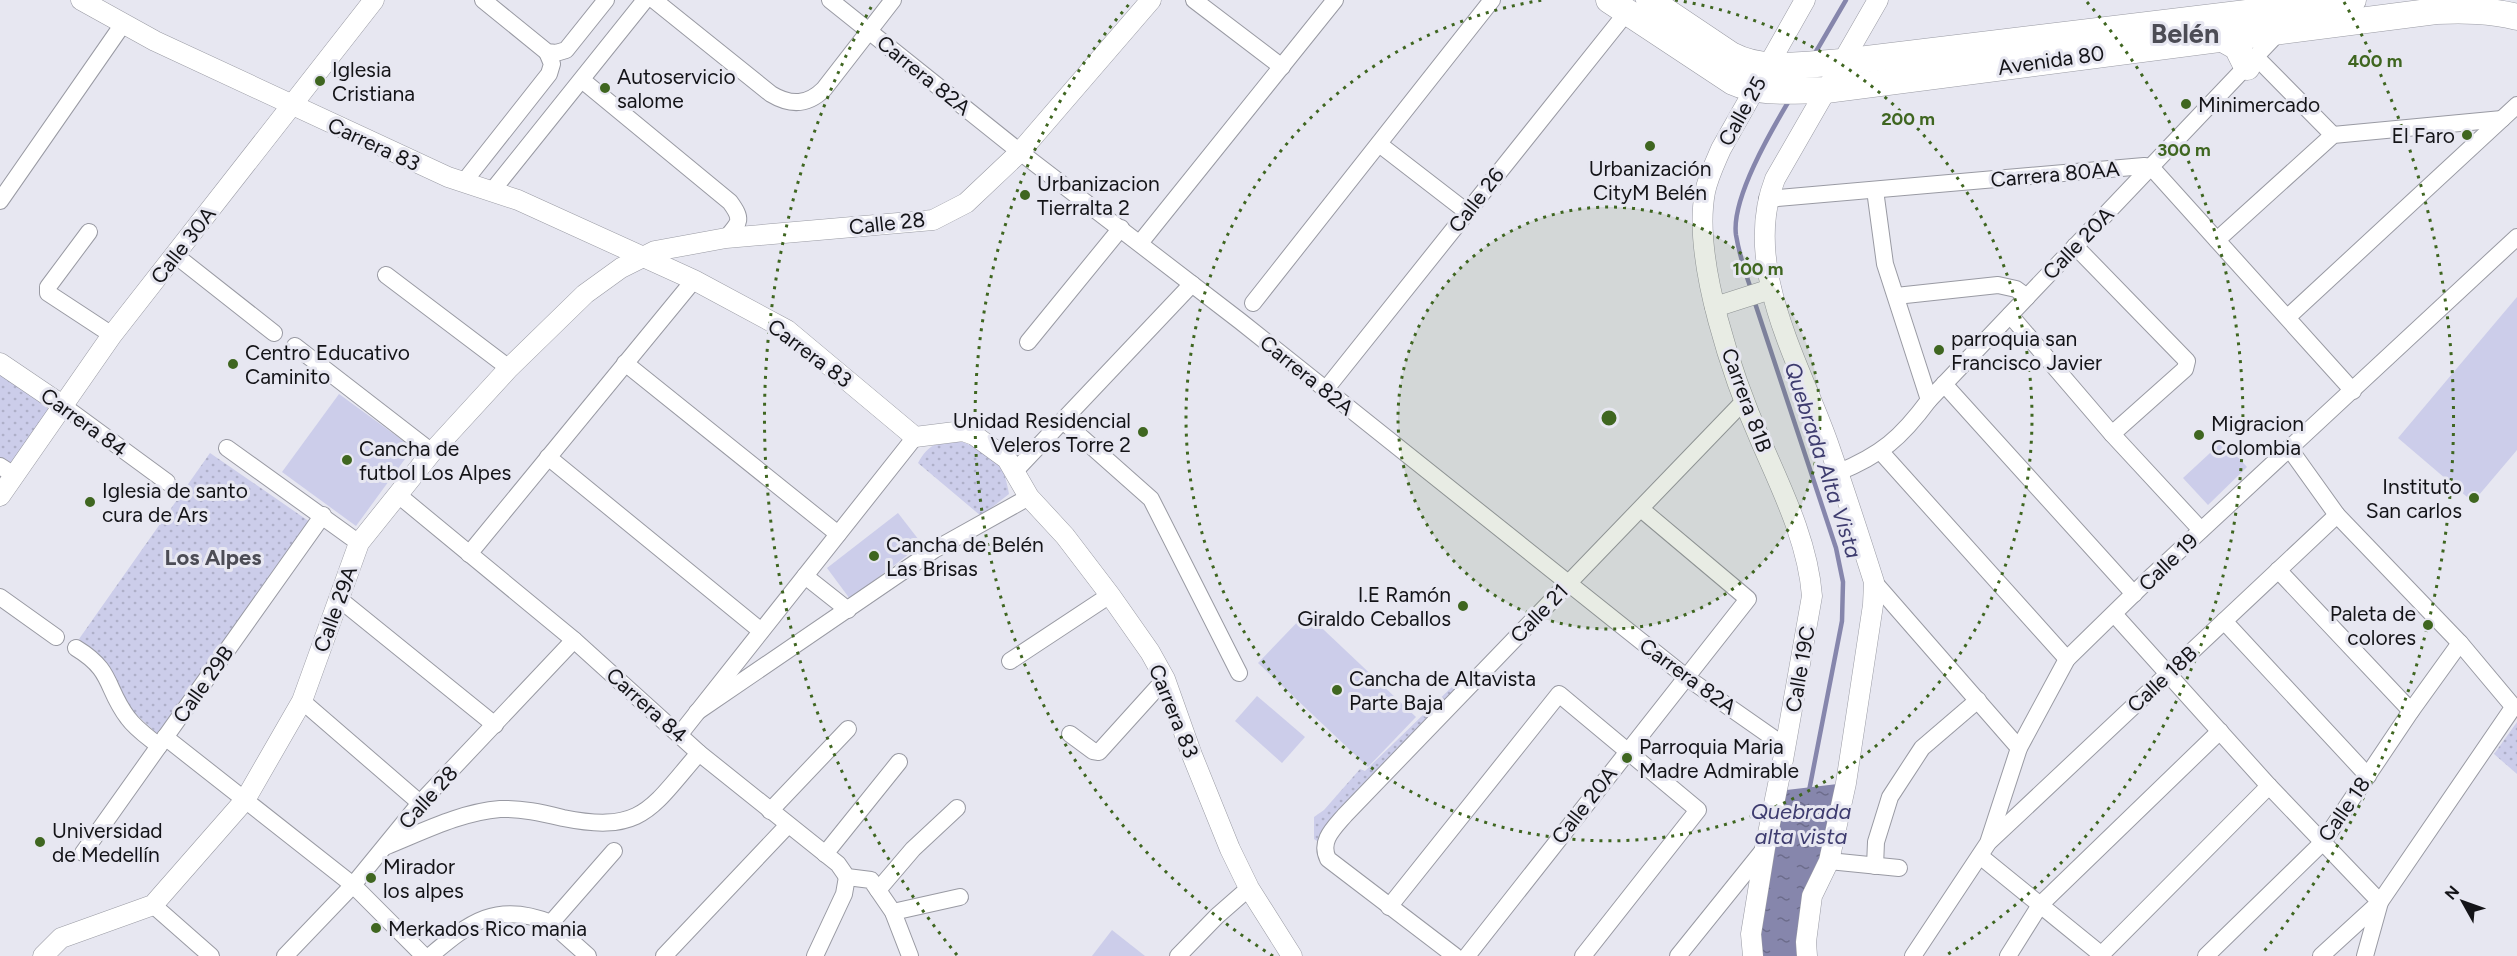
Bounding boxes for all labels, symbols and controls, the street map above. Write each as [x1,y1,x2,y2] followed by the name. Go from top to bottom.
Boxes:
[2151,17,2219,50] district label: Belén
[872,30,976,120] street label: Carrera 82A
[1996,40,2106,80] street label: Avenida 80
[2348,50,2402,72] text: 400 m
[332,57,415,106] place label: Iglesia Cristiana
[617,64,736,113] place label: Autoservicio salome
[1713,72,1771,150] street label: Calle 25
[313,74,327,88] marker: Iglesia Cristiana
[598,81,612,95] marker: Autoservicio salome
[2198,92,2320,117] place label: Minimercado
[2179,97,2193,111] marker: Minimercado
[1881,108,1935,130] text: 200 m
[324,112,424,176] street label: Carrera 83
[2391,123,2455,148] place label: El Faro
[2460,128,2474,142] marker: El Faro
[1643,139,1657,153] marker: Urbanización CityM Belén
[2157,139,2211,161] text: 300 m
[1589,156,1711,205] place label: Urbanización CityM Belén
[1990,156,2120,192] street label: Carrera 80AA
[1443,163,1509,237] street label: Calle 26
[1037,171,1160,220] place label: Urbanizacion Tierralta 2
[1018,188,1032,202] marker: Urbanizacion Tierralta 2
[145,202,221,288] street label: Calle 30A
[2037,202,2119,284] street label: Calle 20A
[848,207,926,239] street label: Calle 28
[1733,258,1783,280] text: 100 m
[763,313,857,393] street label: Carrera 83
[1951,326,2102,375] place label: parroquia san Francisco Javier
[1255,330,1359,420] street label: Carrera 82A
[245,340,410,389] place label: Centro Educativo Caminito
[1932,343,1946,357] marker: parroquia san Francisco Javier
[1717,345,1777,455] street label: Carrera 81B
[226,357,240,371] marker: Centro Educativo Caminito
[1779,358,1868,562] water label: Quebrada Alta Vista
[36,382,132,462] street label: Carrera 84
[953,408,1131,457] place label: Unidad Residencial Veleros Torre 2
[1599,408,1619,428] centre of rings
[2211,411,2304,460] place label: Migracion Colombia
[1136,425,1150,439] marker: Unidad Residencial Veleros Torre 2
[2192,428,2206,442] marker: Migracion Colombia
[359,436,511,485] place label: Cancha de futbol Los Alpes
[340,453,354,467] marker: Cancha de futbol Los Alpes
[2366,474,2462,523] place label: Instituto San carlos
[102,478,248,527] place label: Iglesia de santo cura de Ars
[2467,491,2481,505] marker: Instituto San carlos
[83,495,97,509] marker: Iglesia de santo cura de Ars
[2133,528,2203,596] street label: Calle 19
[886,532,1044,581] place label: Cancha de Belén Las Brisas
[165,544,261,571] district label: Los Alpes
[867,549,881,563] marker: Cancha de Belén Las Brisas
[308,563,362,655] street label: Calle 29A
[1505,578,1573,648] street label: Calle 21
[1297,582,1451,631] place label: I.E Ramón Giraldo Ceballos
[1456,599,1470,613] marker: I.E Ramón Giraldo Ceballos
[2330,601,2416,650] place label: Paleta de colores
[2421,618,2435,632] marker: Paleta de colores
[1780,624,1820,714] street label: Calle 19C
[1635,633,1741,719] street label: Carrera 82A
[2122,640,2202,718] street label: Calle 18B
[167,641,239,727] street label: Calle 29B
[1144,661,1204,761] street label: Carrera 83
[601,662,693,748] street label: Carrera 84
[1349,666,1536,715] place label: Cancha de Altavista Parte Baja
[1330,683,1344,697] marker: Cancha de Altavista Parte Baja
[1639,734,1799,783] place label: Parroquia Maria Madre Admirable
[1620,751,1634,765] marker: Parroquia Maria Madre Admirable
[393,760,463,834] street label: Calle 28
[1546,761,1622,849] street label: Calle 20A
[2313,772,2375,846] street label: Calle 18
[1751,798,1851,850] water label: Quebrada alta vista
[52,818,163,867] place label: Universidad de Medellín
[33,835,47,849] marker: Universidad de Medellín
[383,854,464,903] place label: Mirador los alpes
[364,871,378,885] marker: Mirador los alpes
[2433,872,2493,932] north arrow
[2441,882,2463,904] text: N
[388,916,587,941] place label: Merkados Rico mania
[369,921,383,935] marker: Merkados Rico mania

